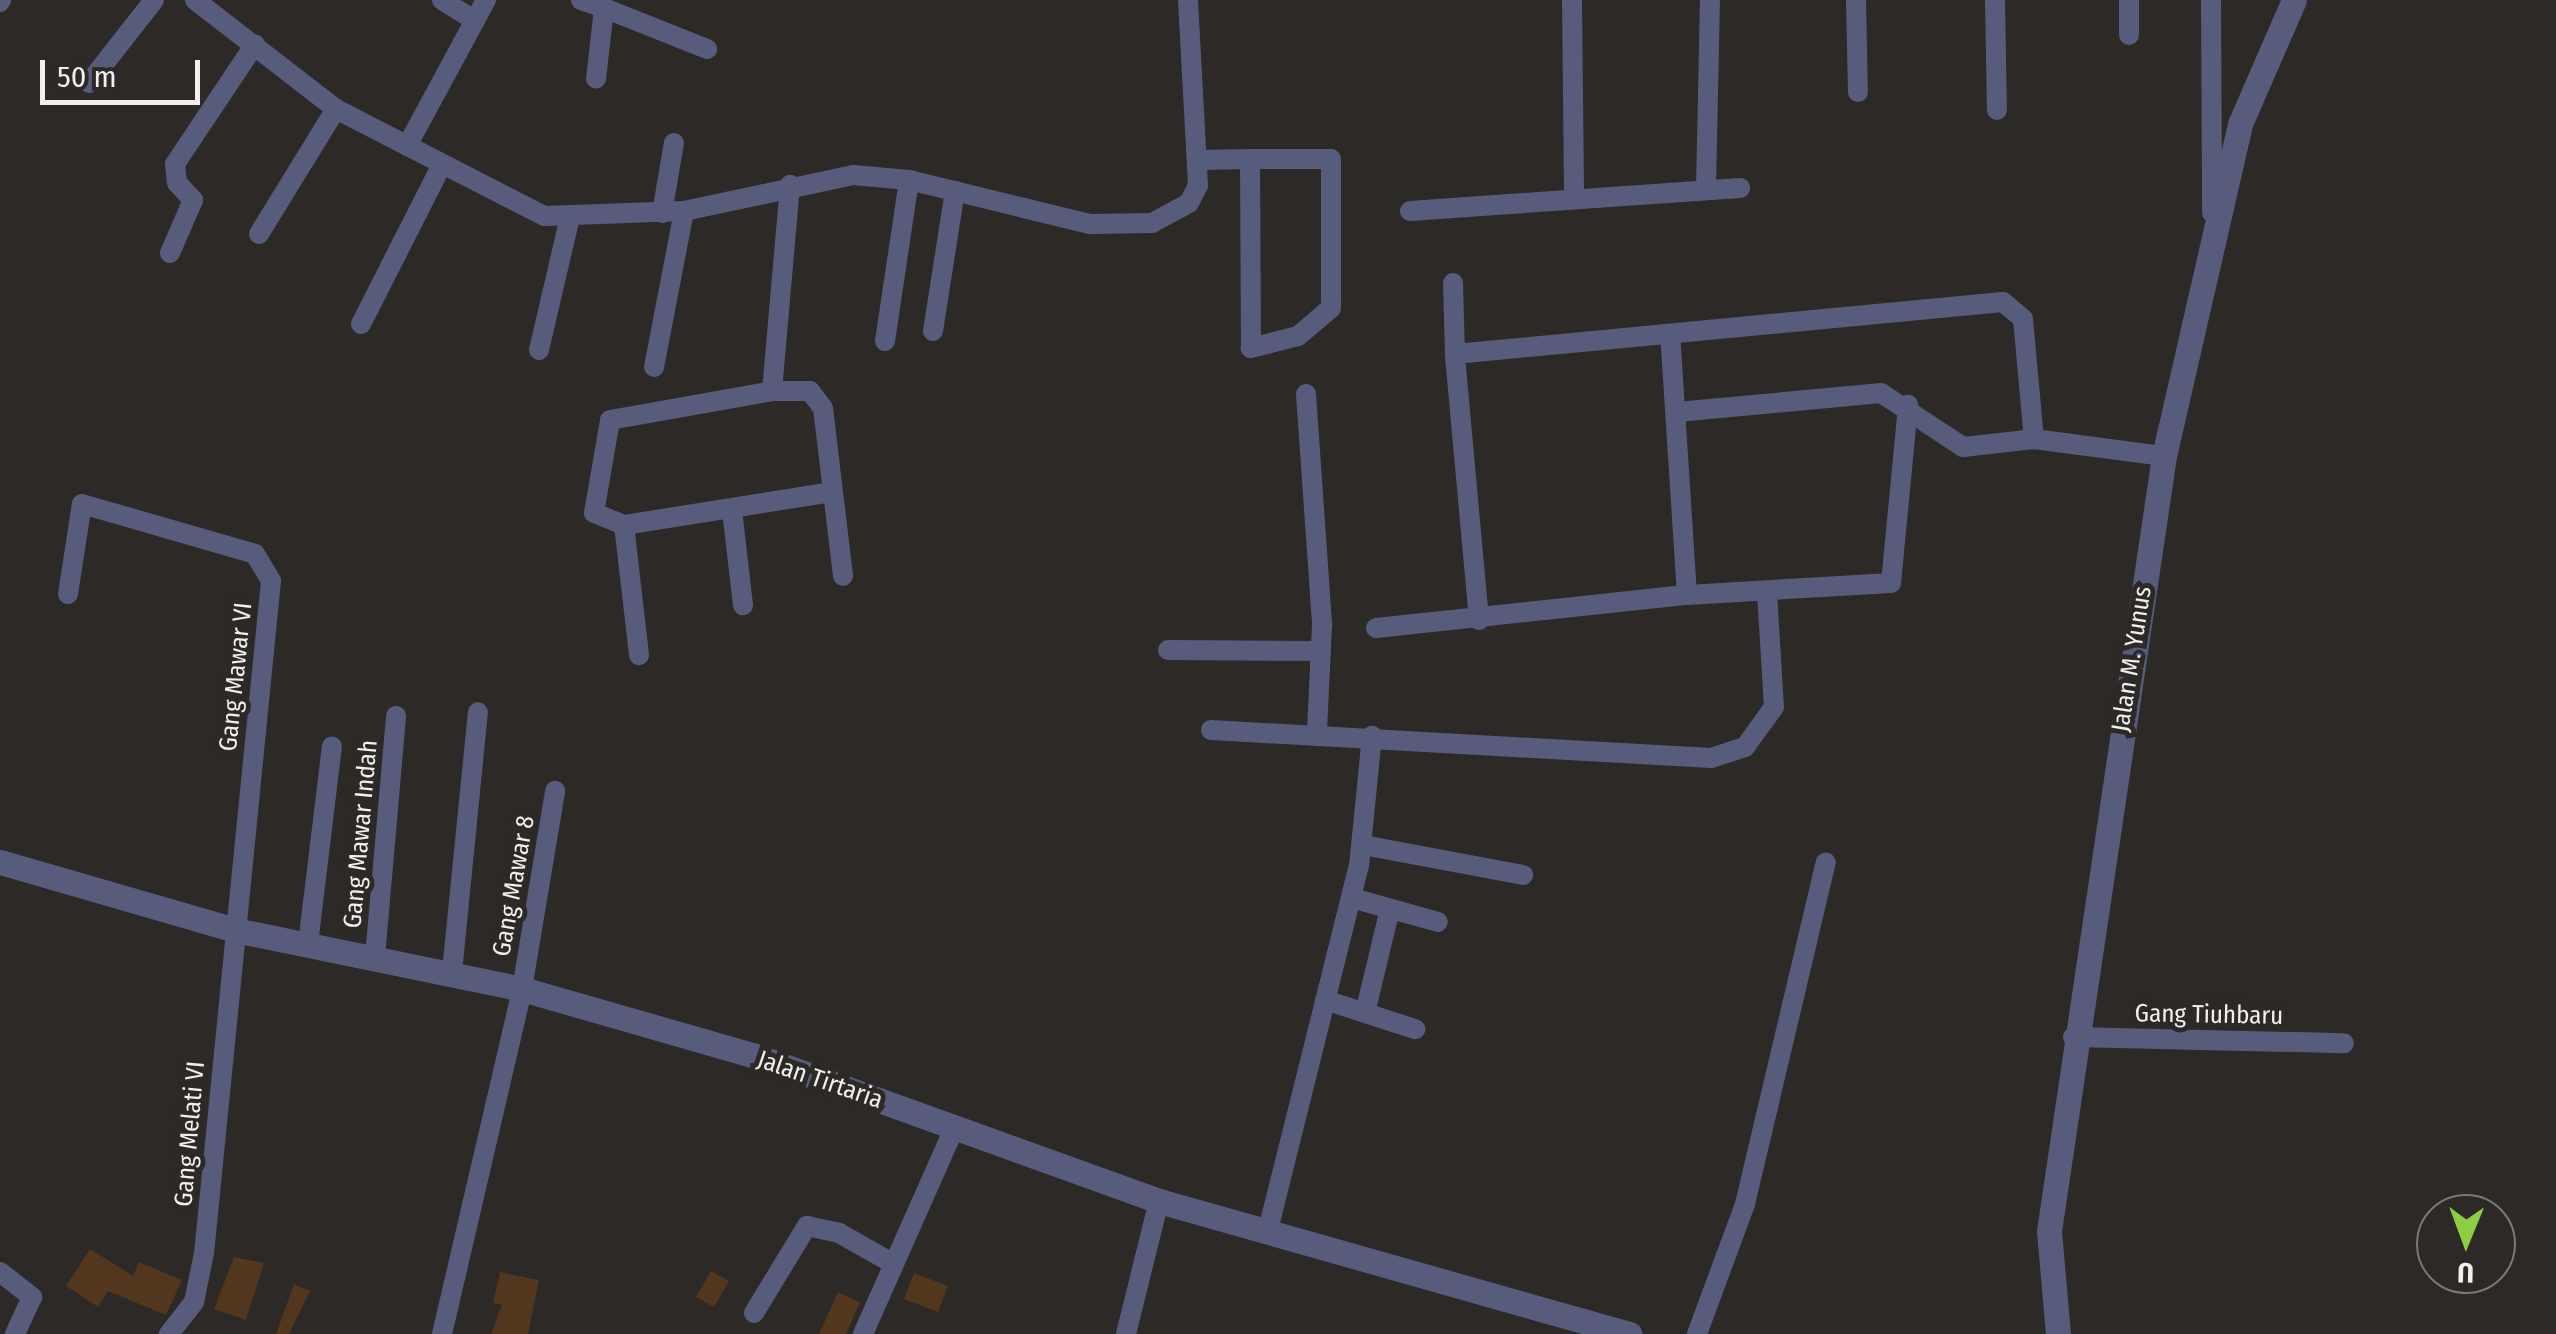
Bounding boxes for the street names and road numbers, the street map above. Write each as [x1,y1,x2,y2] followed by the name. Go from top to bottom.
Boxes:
[2106,584,2158,734] street label: Jalan M. Yunus
[213,601,259,753] street label: Gang Mawar VI
[338,739,384,929] street label: Gang Mawar Indah
[487,813,541,959] street label: Gang Mawar 8
[2134,999,2284,1031] street label: Gang Tiuhbaru
[753,1045,887,1115] street label: Jalan Tirtaria
[169,1060,211,1208] street label: Gang Melati VI

